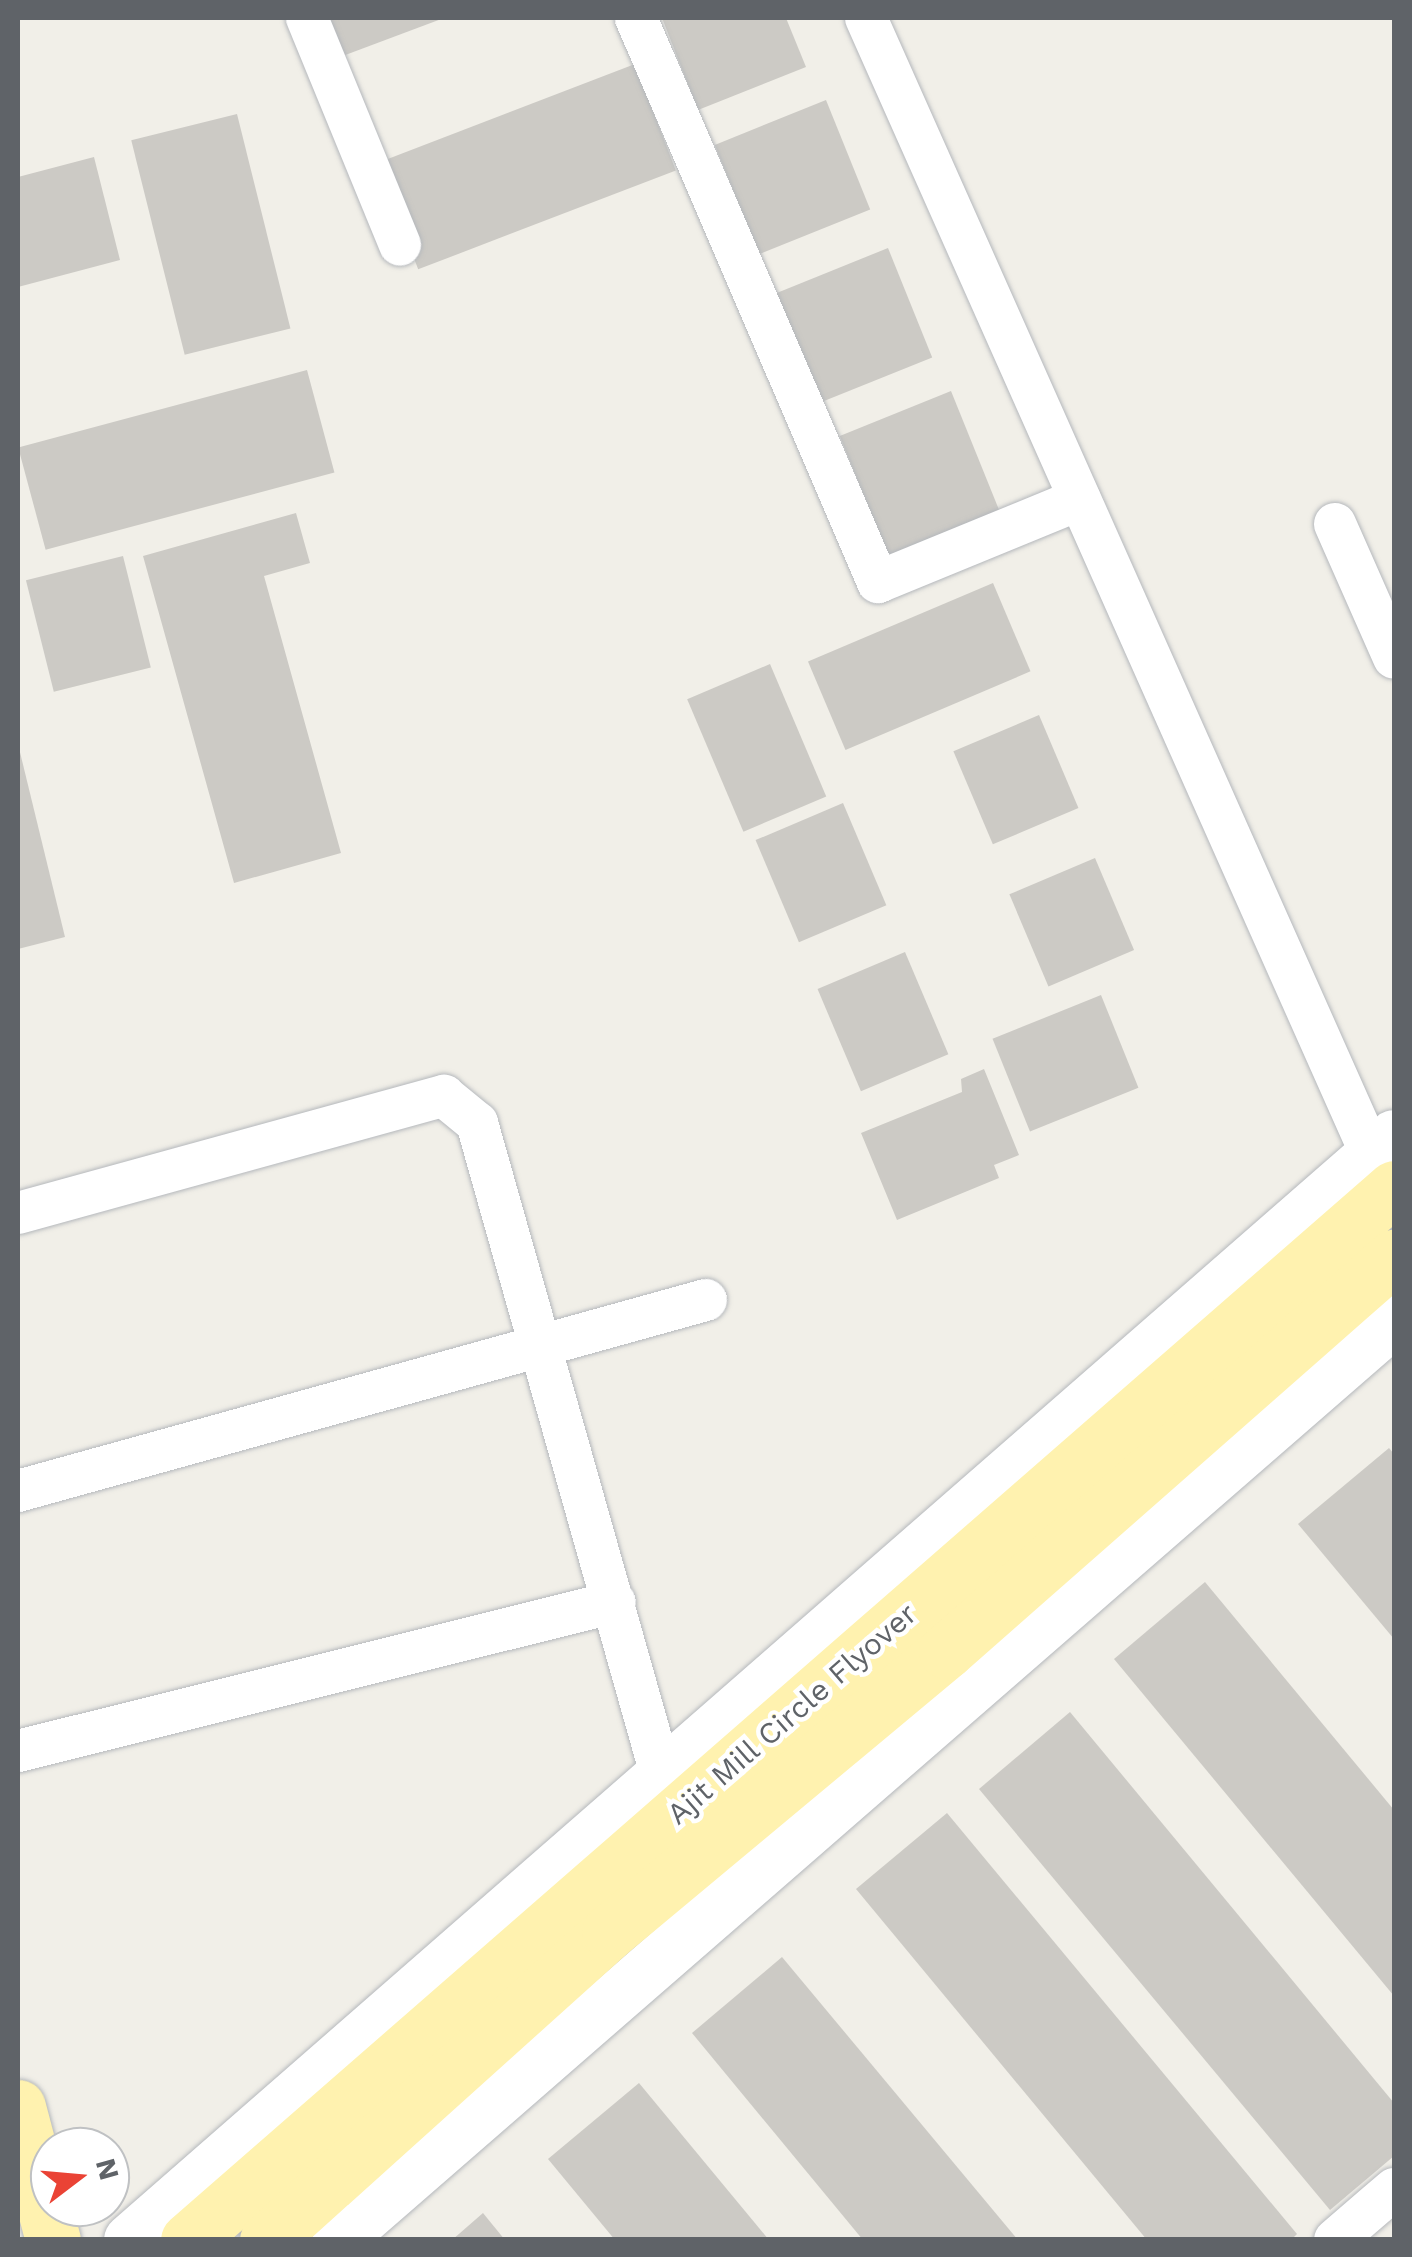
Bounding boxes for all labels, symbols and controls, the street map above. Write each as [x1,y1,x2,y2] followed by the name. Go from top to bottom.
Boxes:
[659,1595,925,1833] street label: Ajit Mill Circle Flyover
[30,2127,130,2227] north arrow
[89,2155,126,2184] text: N

